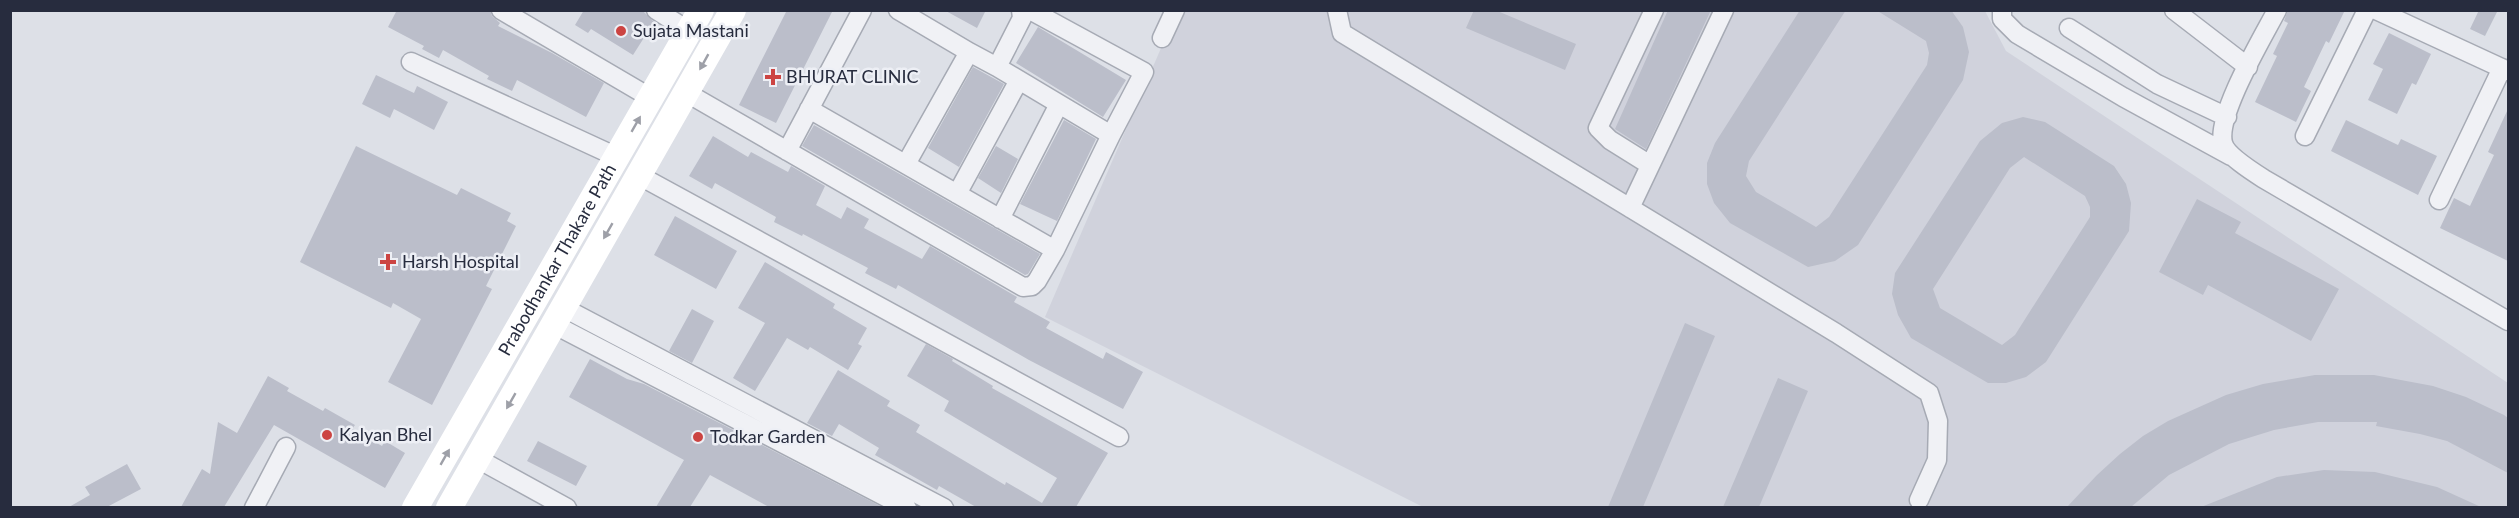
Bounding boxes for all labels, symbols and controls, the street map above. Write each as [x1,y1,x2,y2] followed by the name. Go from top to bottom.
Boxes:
[633,19,749,41] place label: Sujata Mastani
[614,24,628,38] marker: Sujata Mastani
[700,53,710,70] one-way arrow
[786,65,919,87] place label: BHURAT CLINIC
[764,68,782,86] marker: BHURAT CLINIC
[631,115,641,132] one-way arrow
[493,160,620,359] street label: Prabodhankar Thakare Path
[603,223,614,239] one-way arrow
[402,250,519,272] place label: Harsh Hospital
[379,253,397,271] marker: Harsh Hospital
[507,392,517,409] one-way arrow
[339,423,432,445] place label: Kalyan Bhel
[710,425,825,447] place label: Todkar Garden
[320,428,334,442] marker: Kalyan Bhel
[691,430,705,444] marker: Todkar Garden
[439,449,450,465] one-way arrow

